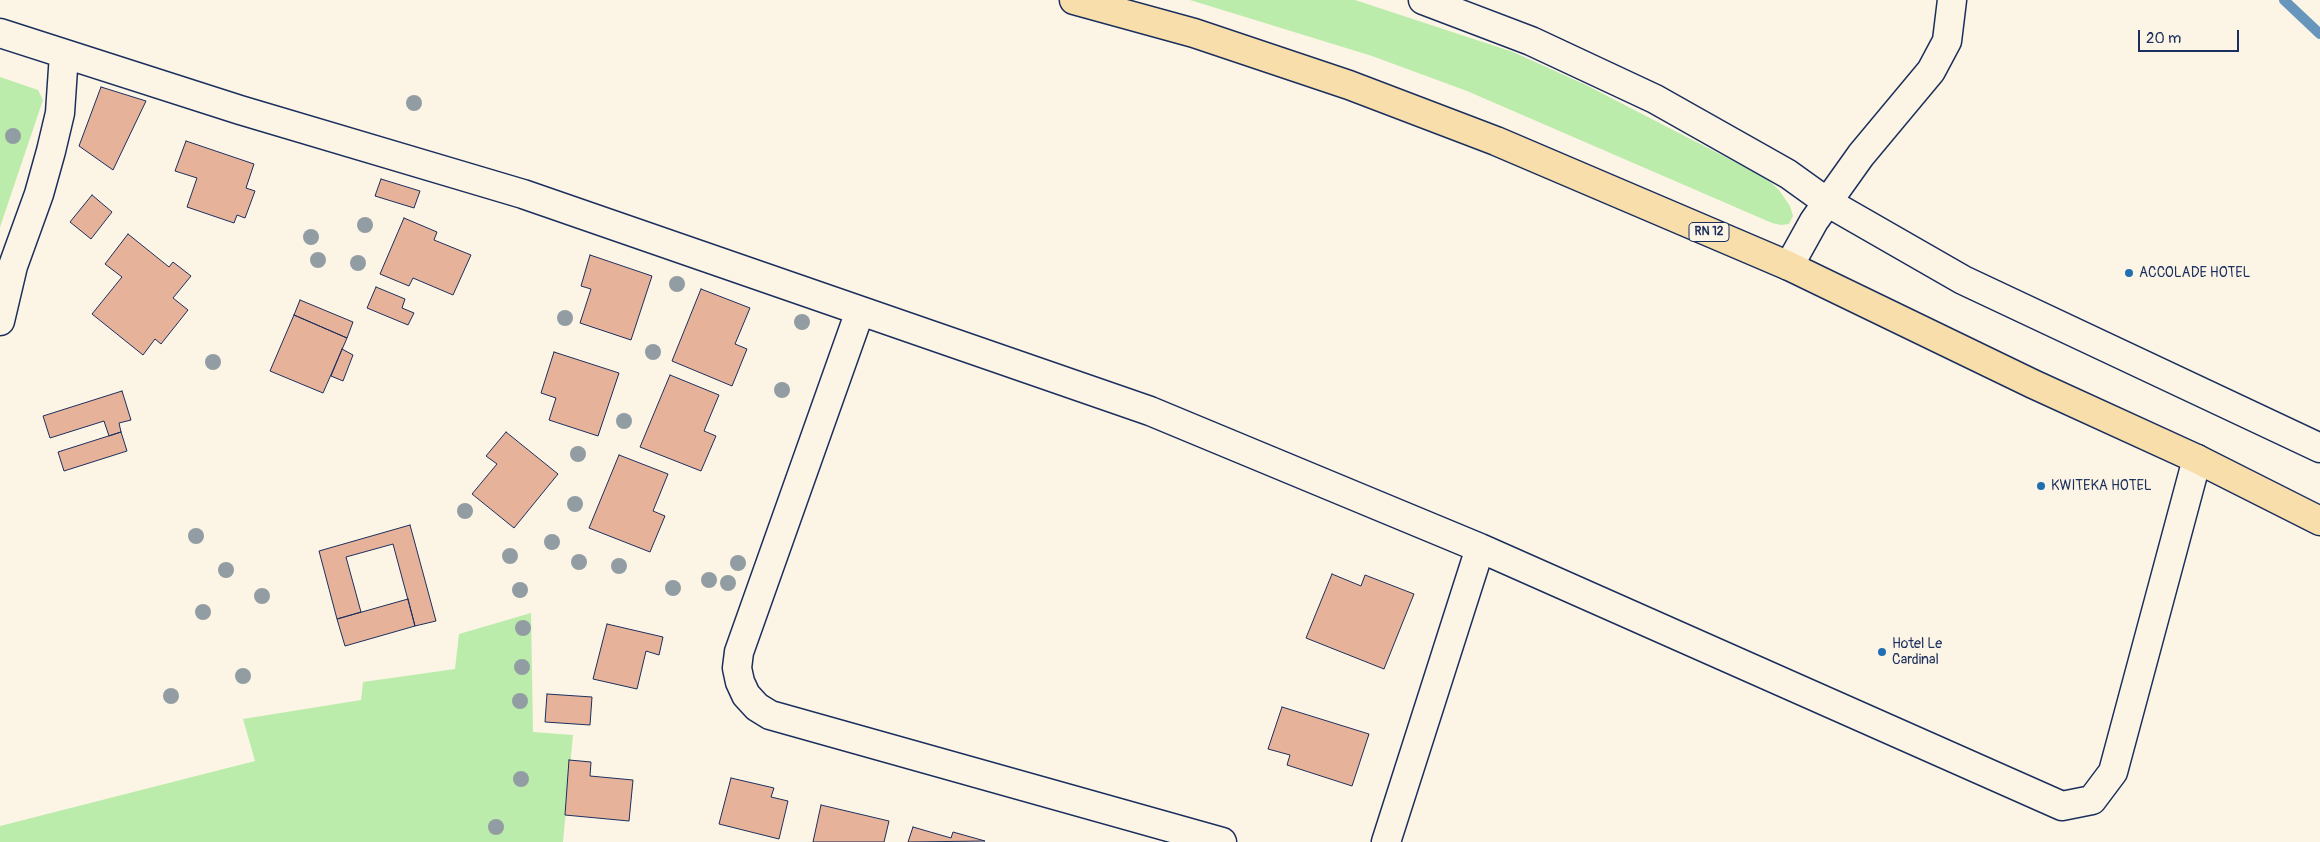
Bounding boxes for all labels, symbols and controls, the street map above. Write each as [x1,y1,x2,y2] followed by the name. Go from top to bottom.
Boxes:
[2140,20,2241,52] scale bar
[2146,29,2181,48] text: 20 m
[1689,222,1729,242] road number: RN 12
[2139,265,2250,281] place label: ACCOLADE HOTEL
[2123,267,2135,279] marker: ACCOLADE HOTEL
[2051,478,2152,494] place label: KWITEKA HOTEL
[2035,480,2047,492] marker: KWITEKA HOTEL
[1892,636,1942,669] place label: Hotel Le Cardinal
[1876,646,1888,658] marker: Hotel Le Cardinal

